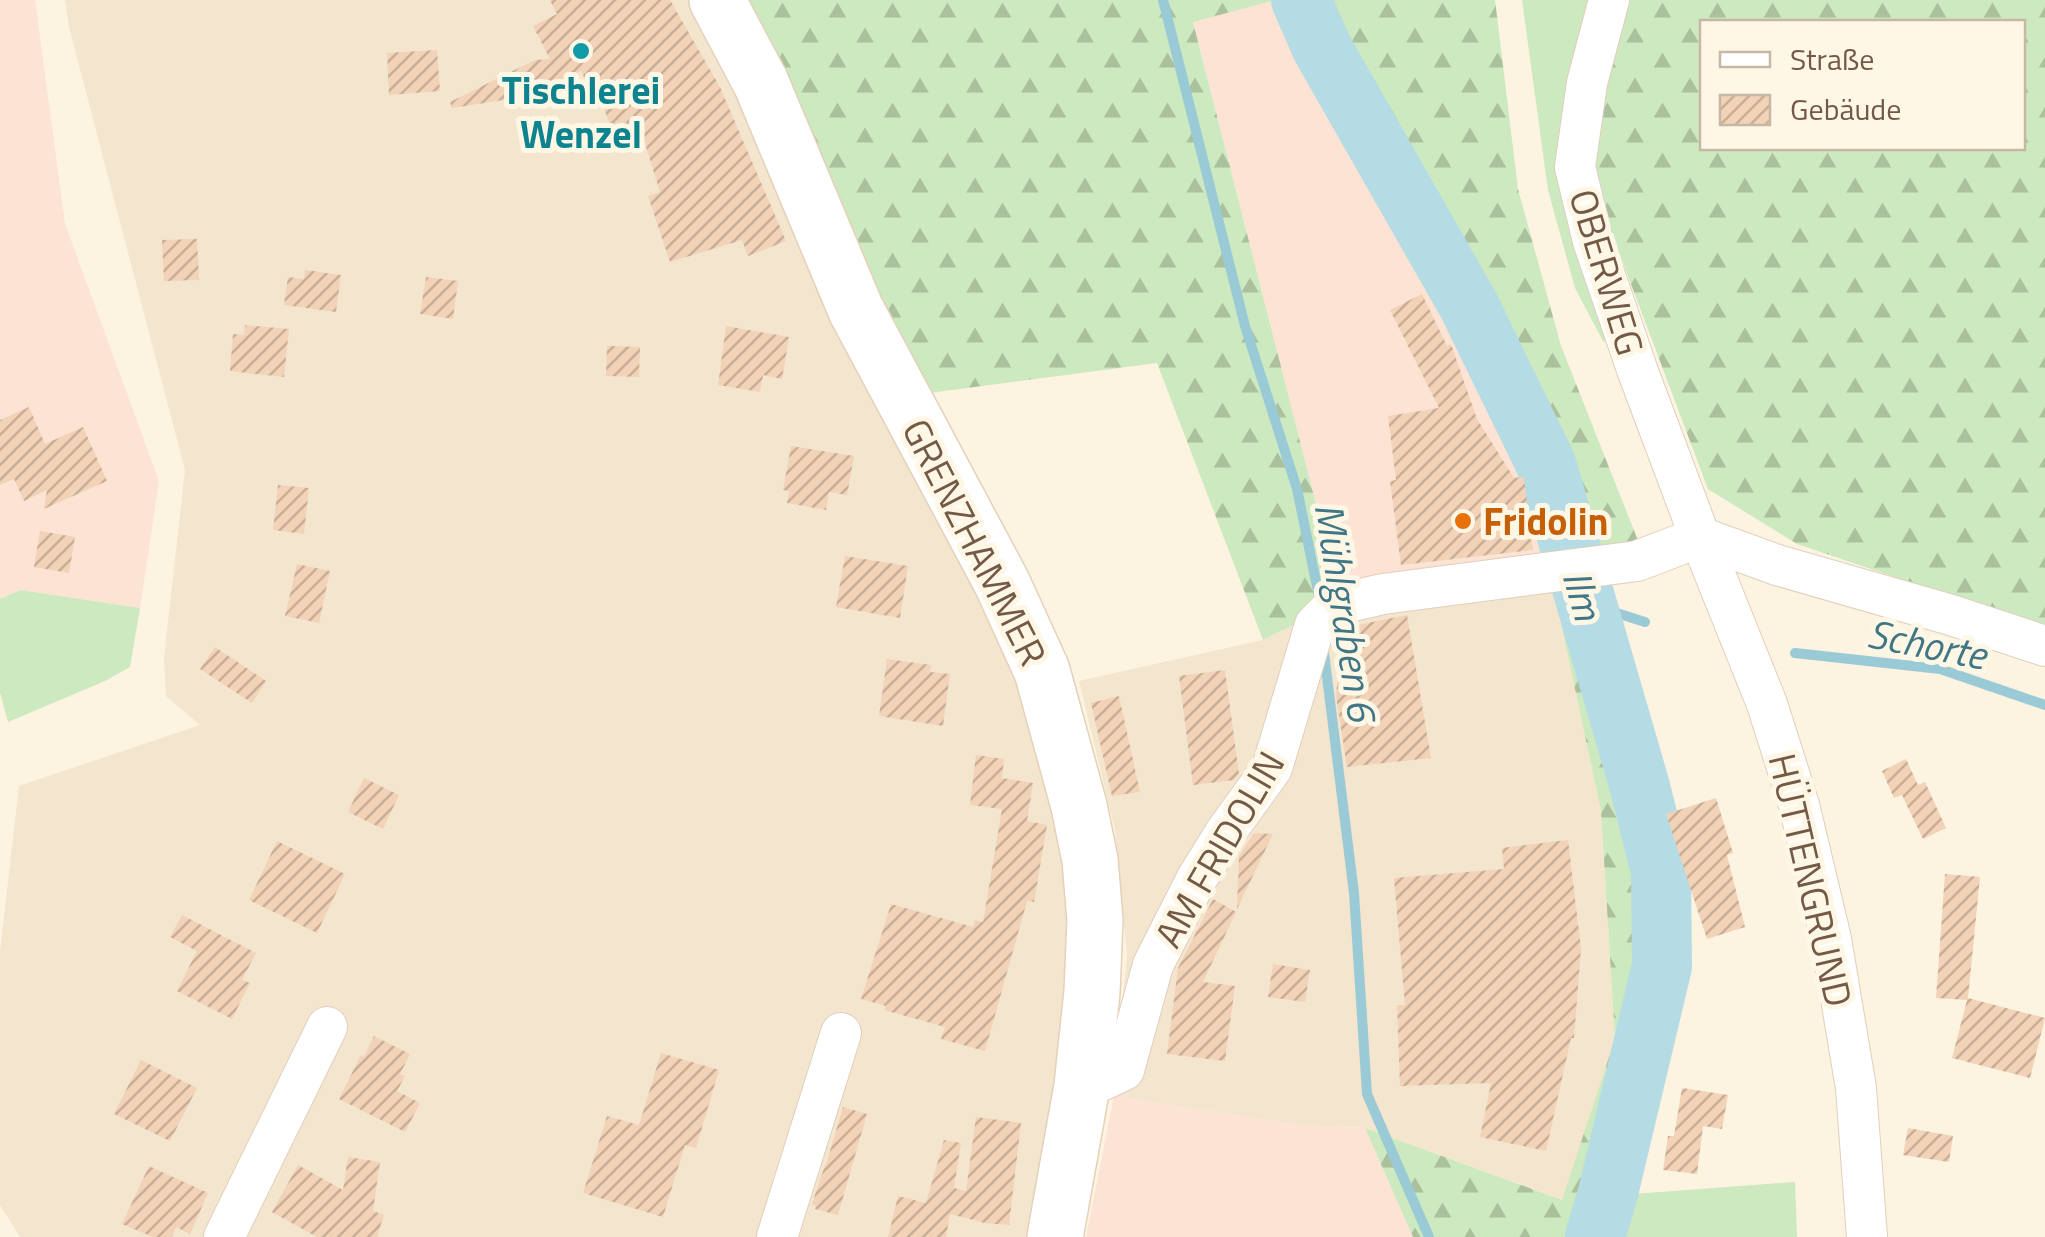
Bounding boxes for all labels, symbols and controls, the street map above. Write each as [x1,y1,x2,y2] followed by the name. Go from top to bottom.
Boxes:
[1700,20,2025,150] legend
[1790,36,1874,82] text: Straße
[570,40,592,62] marker: Tischlerei Wenzel
[502,61,660,163] place label: Tischlerei Wenzel
[1790,86,1901,132] text: Gebäude
[1554,182,1660,362] street label: OBERWEG
[888,408,1062,676] street label: GRENZHAMMER
[1483,492,1609,550] place label: Fridolin
[1299,499,1394,729] water label: Mühlgraben 6
[1452,510,1474,532] marker: Fridolin
[1547,563,1619,628] water label: Ilm
[1862,603,1994,686] water label: Schorte
[1139,740,1299,958] street label: AM FRIDOLIN
[1754,748,1868,1012] street label: HÜTTENGRUND

